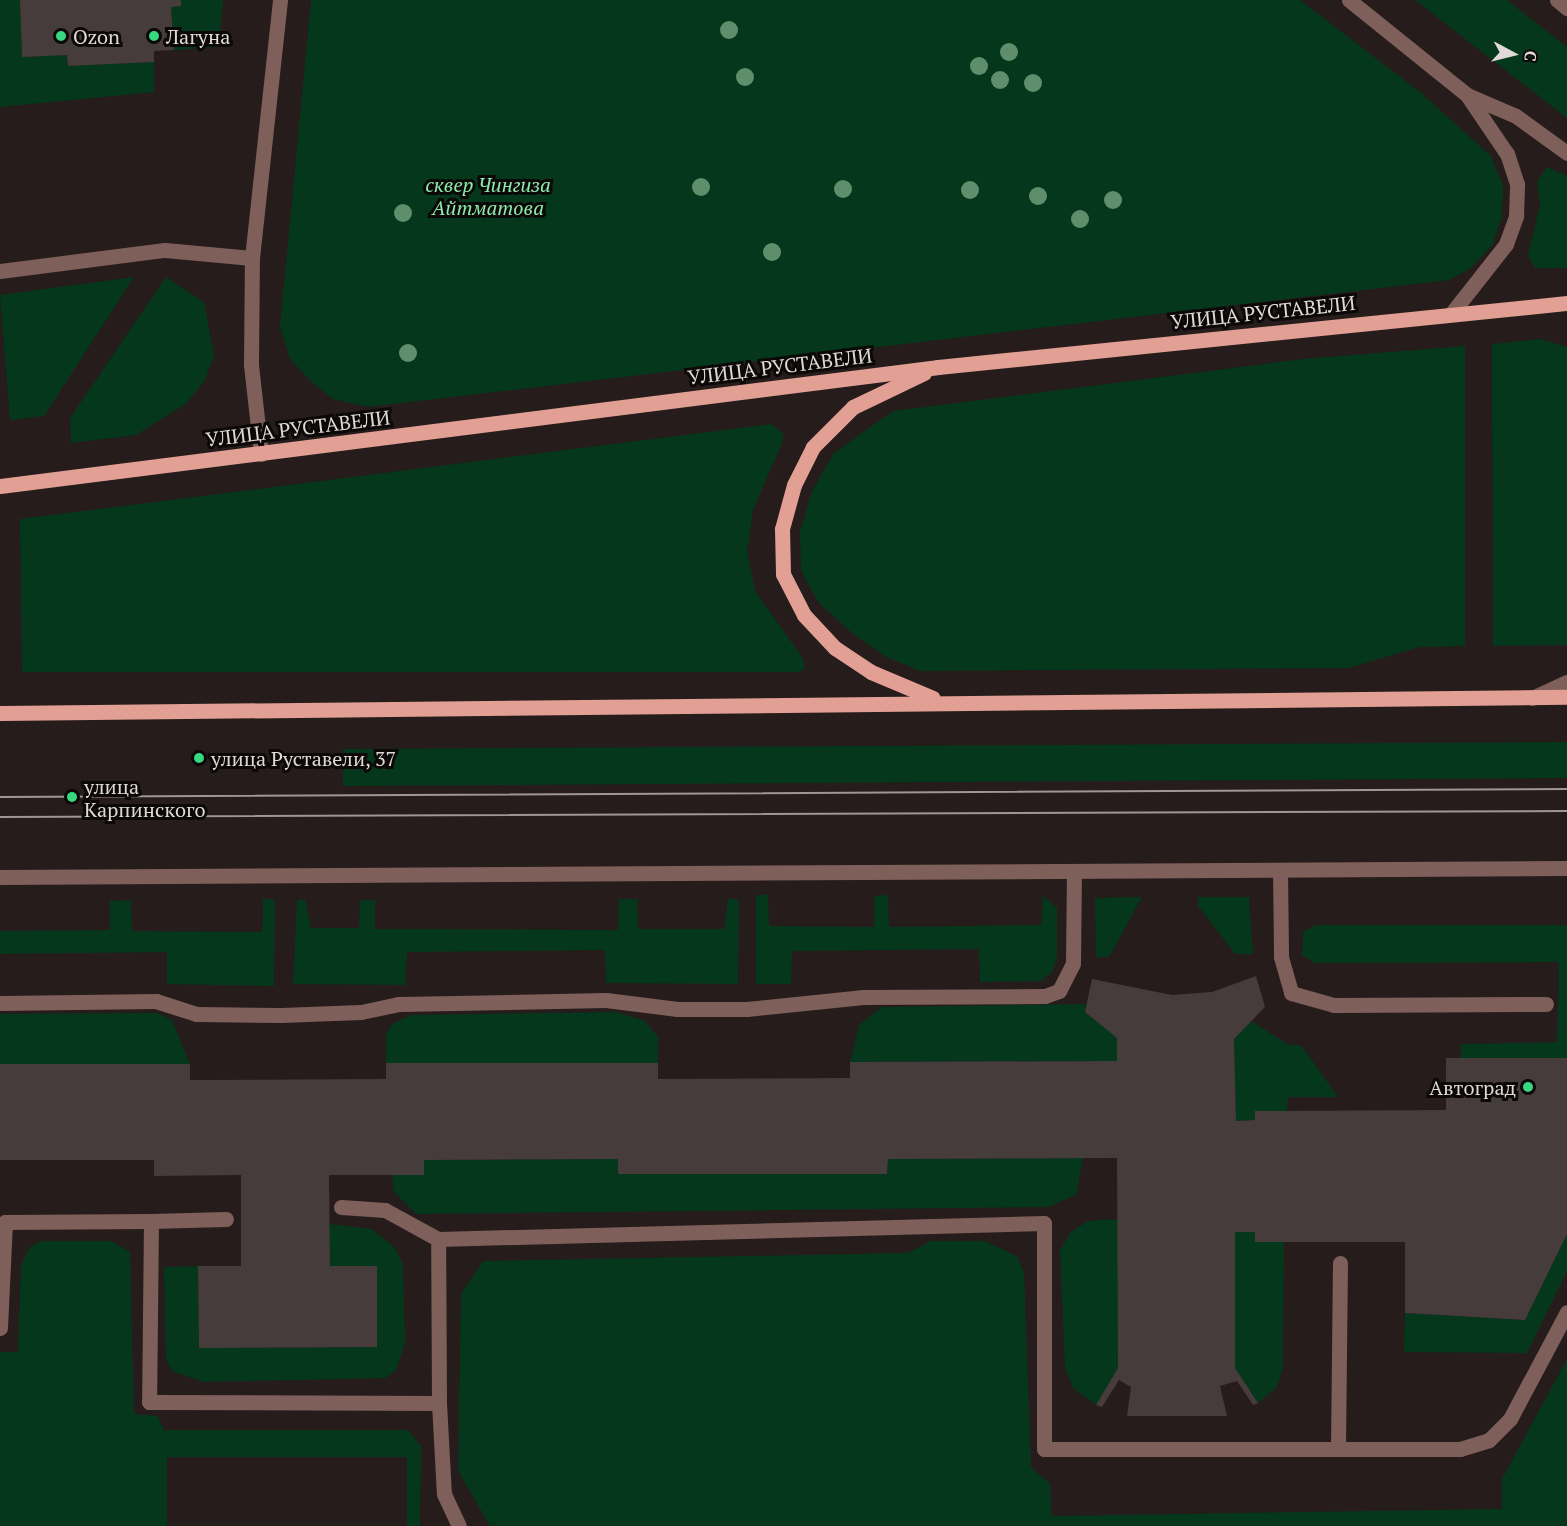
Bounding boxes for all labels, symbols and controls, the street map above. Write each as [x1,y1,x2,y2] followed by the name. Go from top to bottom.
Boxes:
[73,24,120,48] place label: Ozon
[166,24,230,48] place label: Лагуна
[1483,24,1543,84] north arrow
[54,29,68,43] marker: Ozon
[147,29,161,43] marker: Лагуна
[1519,50,1542,63] text: С
[425,172,551,219] park label: сквер Чингиза Айтматова
[1169,290,1357,334] street label: УЛИЦА РУСТАВЕЛИ
[686,343,874,389] street label: УЛИЦА РУСТАВЕЛИ
[204,405,392,451] street label: УЛИЦА РУСТАВЕЛИ
[211,746,397,770] place label: улица Руставели, 37
[192,751,206,765] marker: улица Руставели, 37
[84,774,206,821] place label: улица Карпинского
[65,790,79,804] marker: улица Карпинского
[1429,1075,1516,1099] place label: Автоград
[1521,1080,1535,1094] marker: Автоград

